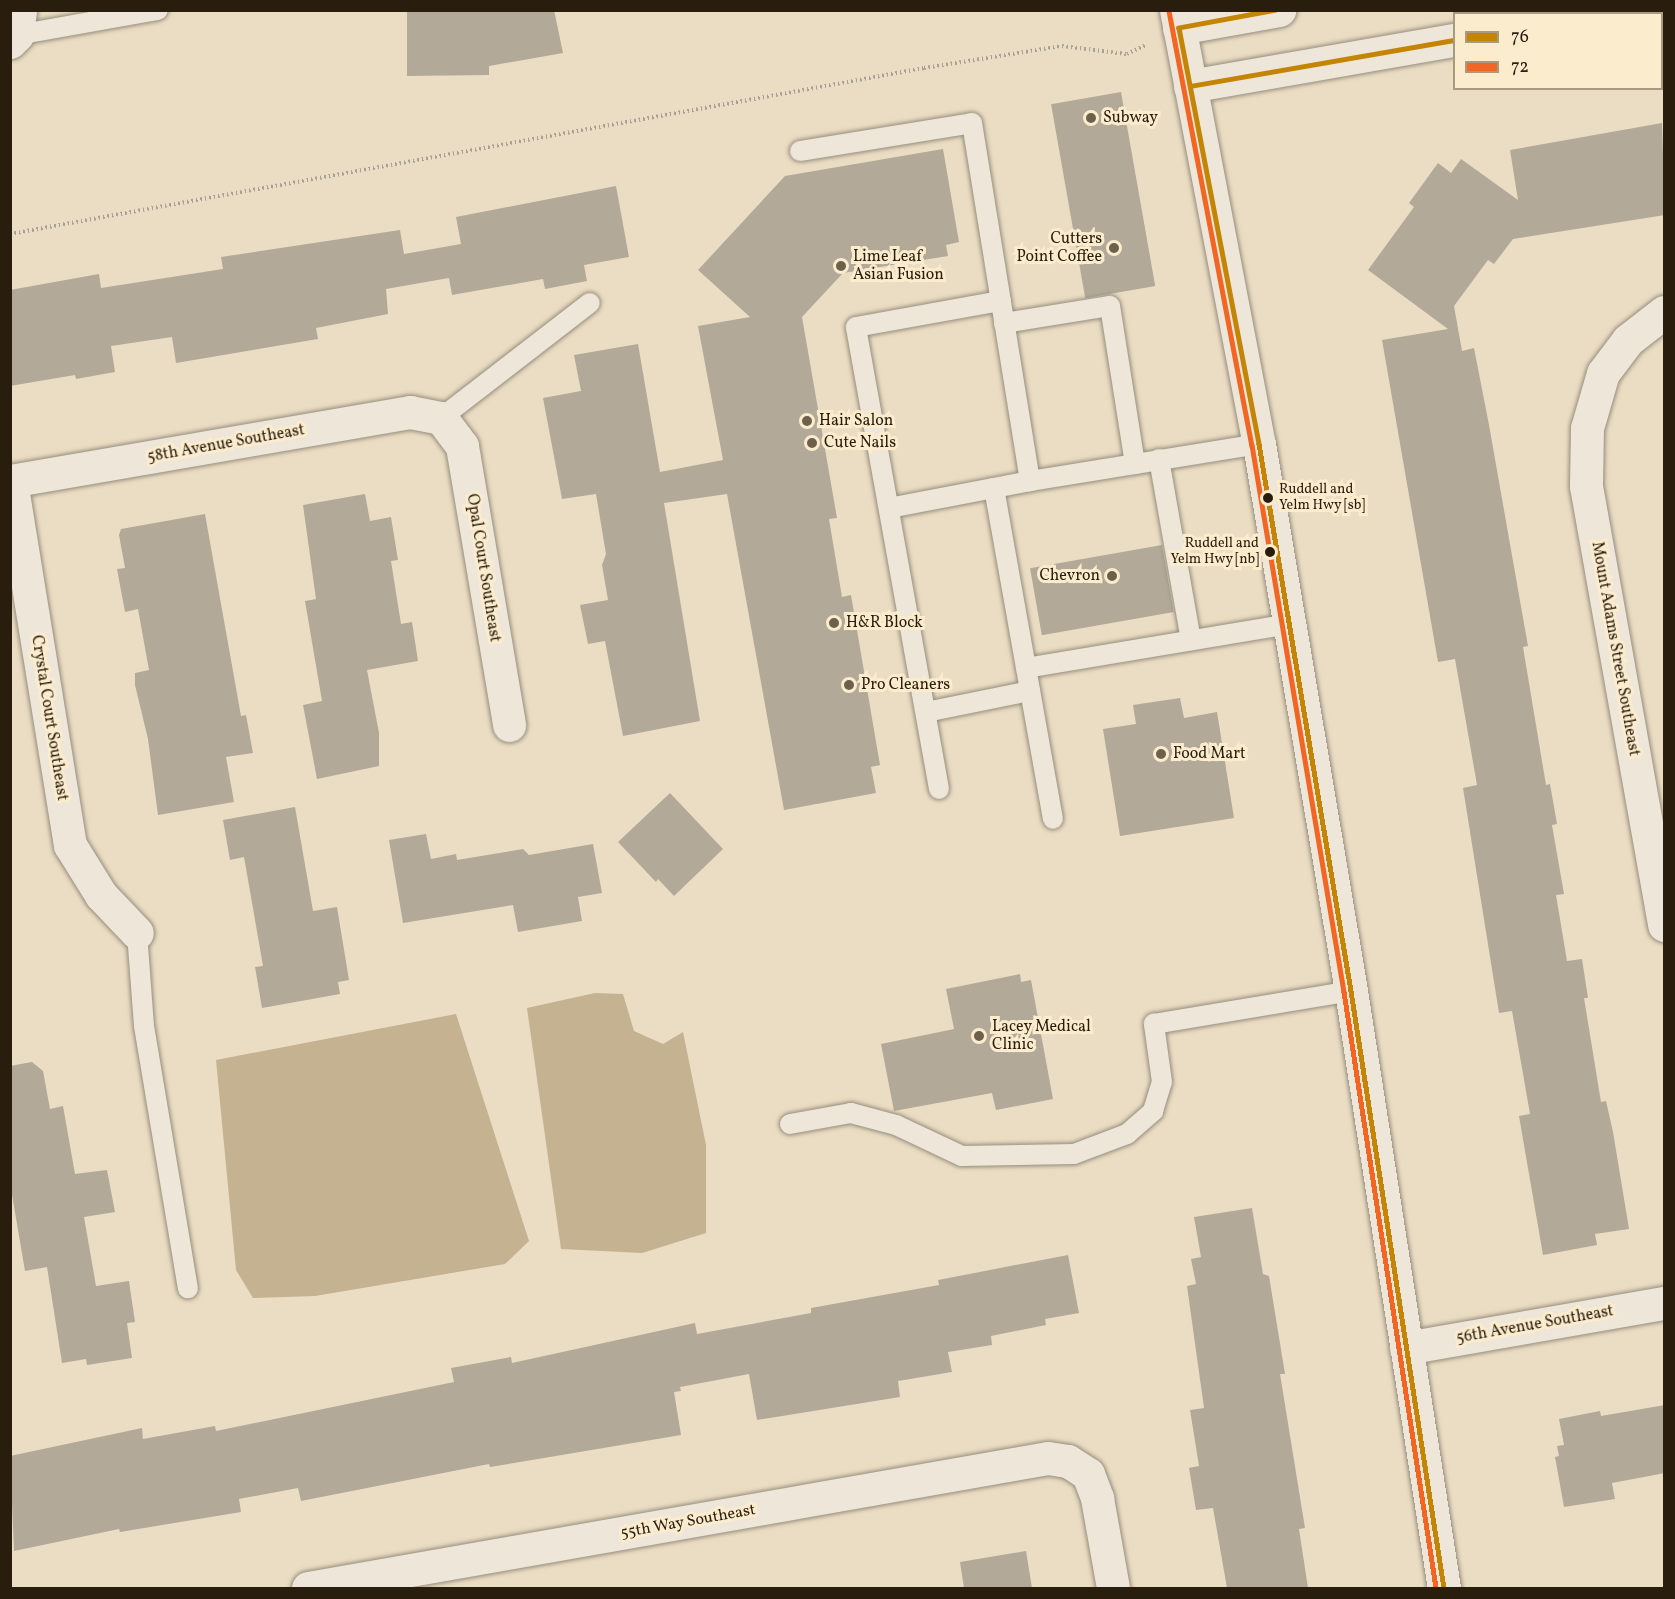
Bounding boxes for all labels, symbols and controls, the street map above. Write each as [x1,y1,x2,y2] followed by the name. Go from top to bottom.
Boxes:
[1453,12,1663,90] legend
[1511,25,1529,50] text: 76
[1511,55,1529,80] text: 72
[1103,108,1158,128] place label: Subway
[1084,111,1098,125] marker: Subway
[1017,229,1102,267] place label: Cutters Point Coffee
[1107,241,1121,255] marker: Cutters Point Coffee
[853,247,944,285] place label: Lime Leaf Asian Fusion
[834,259,848,273] marker: Lime Leaf Asian Fusion
[819,411,893,431] place label: Hair Salon
[800,414,814,428] marker: Hair Salon
[146,421,306,467] street label: 58th Avenue Southeast
[824,433,896,453] place label: Cute Nails
[805,436,819,450] marker: Cute Nails
[1279,482,1366,514] place label: Ruddell and Yelm Hwy [sb]
[462,492,504,644] street label: Opal Court Southeast
[1262,492,1274,504] marker: Ruddell and Yelm Hwy [sb]
[1170,536,1259,568] place label: Ruddell and Yelm Hwy [nb]
[1587,540,1643,758] street label: Mount Adams Street Southeast
[1264,546,1276,558] marker: Ruddell and Yelm Hwy [nb]
[1039,566,1100,586] place label: Chevron
[1105,569,1119,583] marker: Chevron
[846,613,923,633] place label: H&R Block
[827,616,841,630] marker: H&R Block
[26,634,72,802] street label: Crystal Court Southeast
[861,675,950,695] place label: Pro Cleaners
[842,678,856,692] marker: Pro Cleaners
[1173,744,1246,764] place label: Food Mart
[1154,747,1168,761] marker: Food Mart
[992,1017,1091,1055] place label: Lacey Medical Clinic
[970,1027,988,1045] marker: Lacey Medical Clinic
[1455,1302,1615,1348] street label: 56th Avenue Southeast
[619,1501,757,1543] street label: 55th Way Southeast

